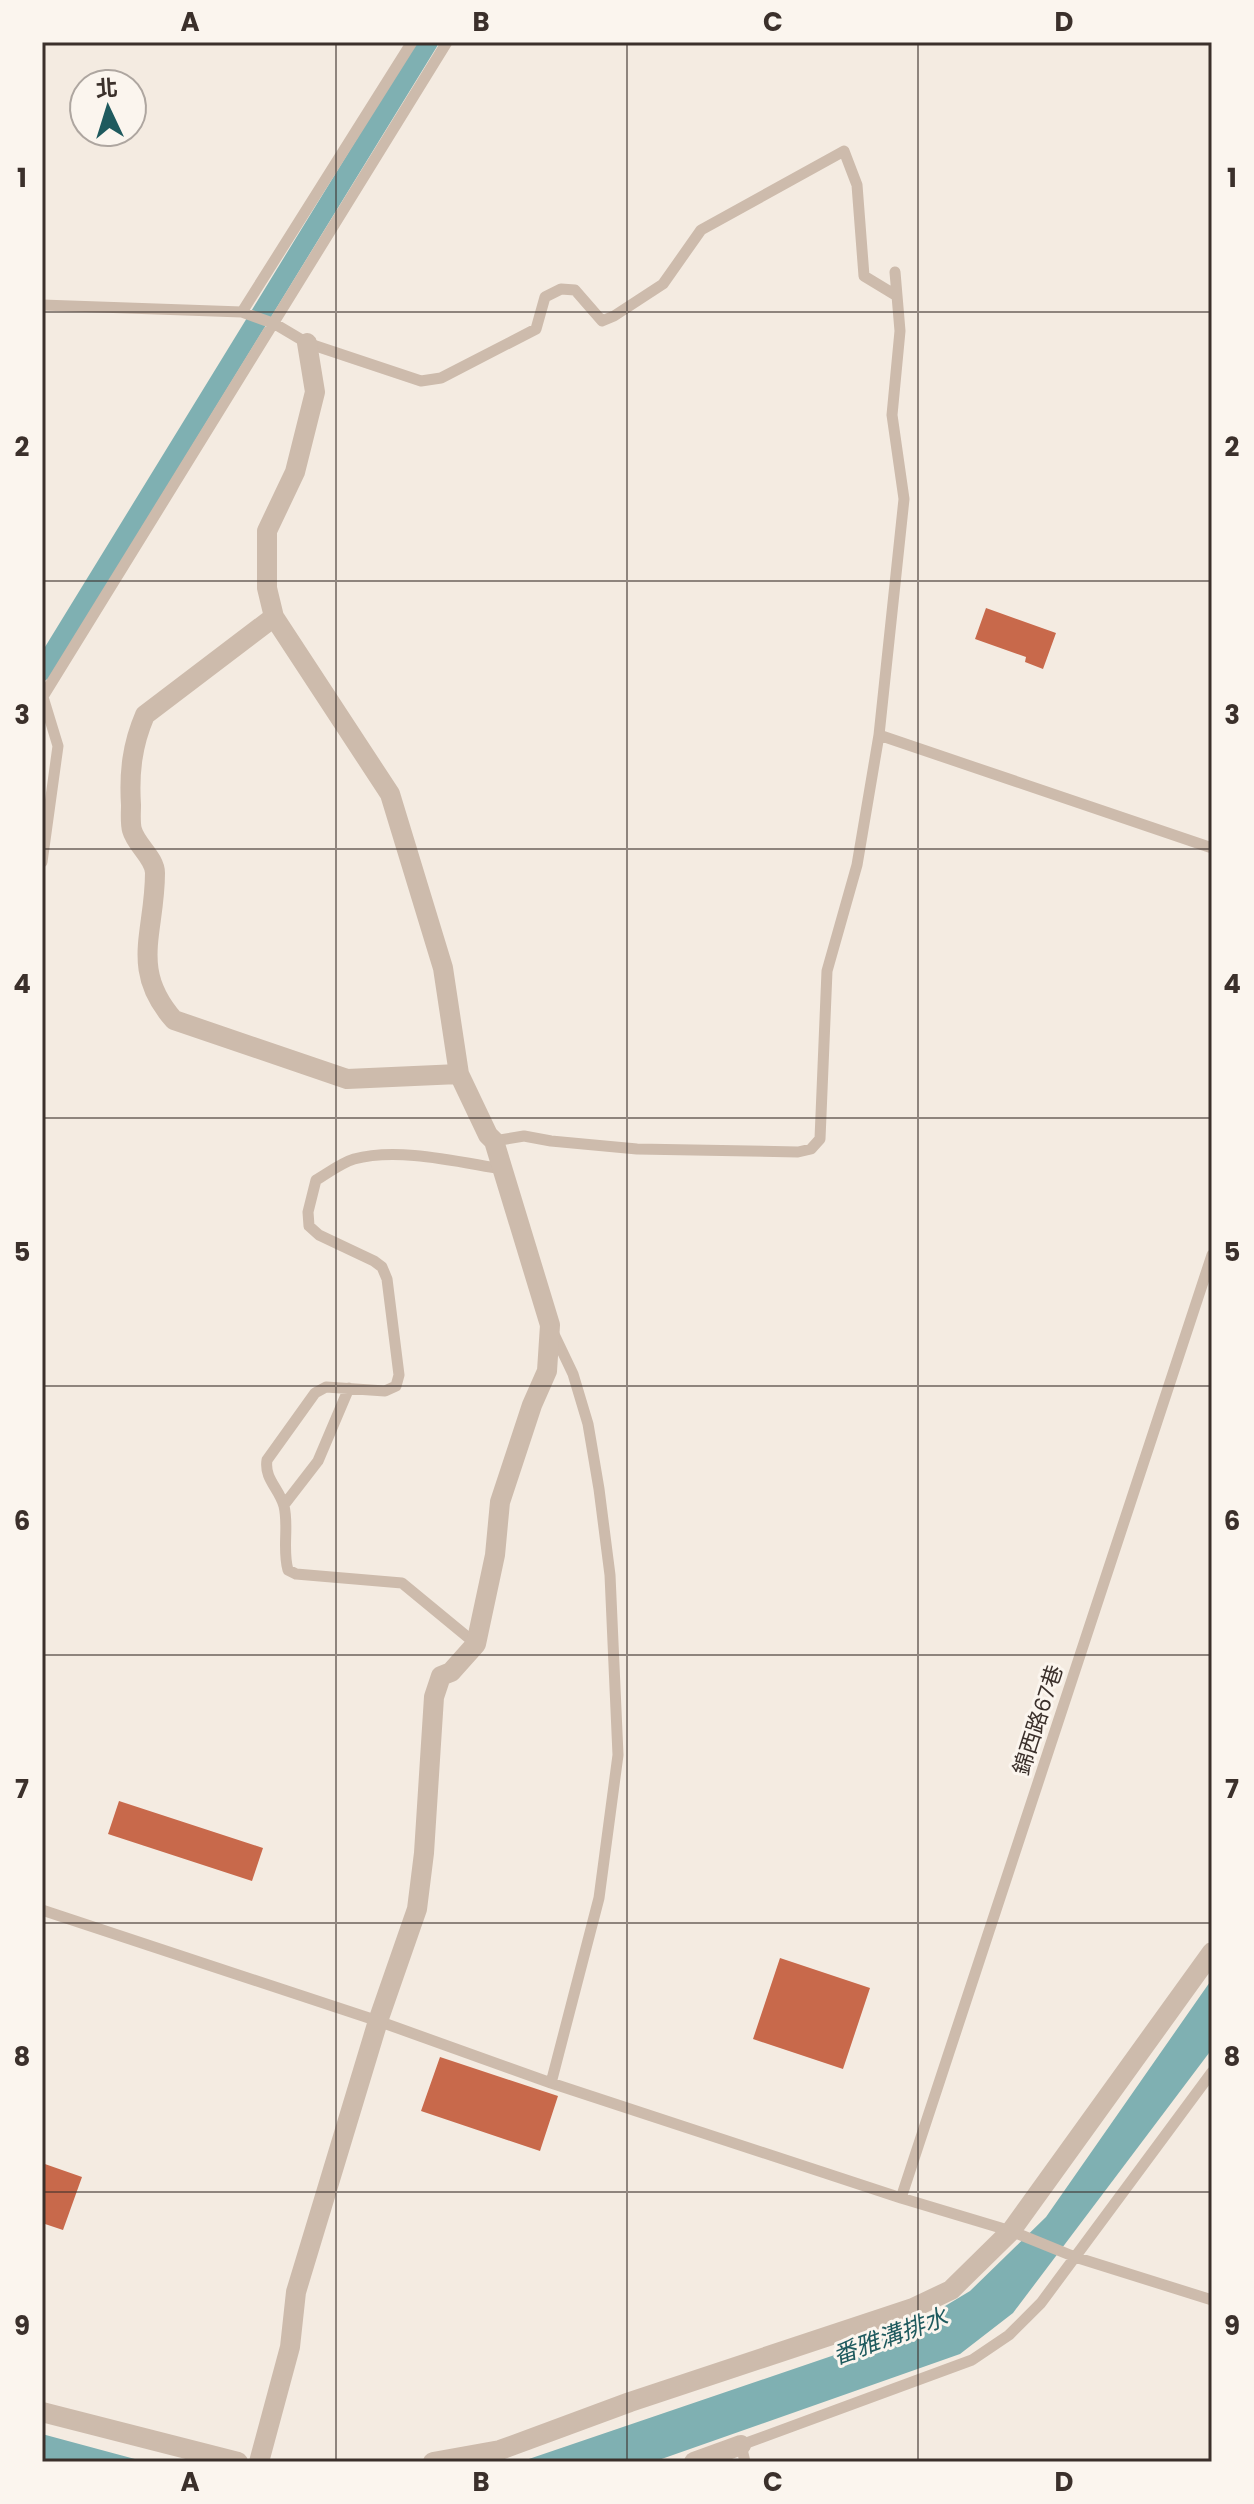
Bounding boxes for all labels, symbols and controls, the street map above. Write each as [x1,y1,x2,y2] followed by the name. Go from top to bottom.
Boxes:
[180,4,200,40] text: A
[472,4,490,40] text: B
[763,4,783,40] text: C
[1055,4,1074,40] text: D
[68,68,148,148] north arrow
[95,72,119,105] text: 北
[17,160,27,196] text: 1
[1227,160,1237,196] text: 1
[15,429,30,465] text: 2
[1225,429,1240,465] text: 2
[14,697,30,733] text: 3
[1224,697,1240,733] text: 3
[13,966,31,1002] text: 4
[1223,966,1241,1002] text: 4
[14,1234,30,1270] text: 5
[1224,1234,1240,1270] text: 5
[14,1503,30,1539] text: 6
[1224,1503,1240,1539] text: 6
[1006,1661,1070,1779] street label: 錦西路67巷
[15,1771,29,1807] text: 7
[1225,1771,1239,1807] text: 7
[14,2039,30,2075] text: 8
[1224,2039,1240,2075] text: 8
[828,2300,953,2372] water label: 番雅溝排水
[14,2308,30,2344] text: 9
[1224,2308,1240,2344] text: 9
[180,2464,200,2500] text: A
[472,2464,490,2500] text: B
[763,2464,783,2500] text: C
[1055,2464,1074,2500] text: D

